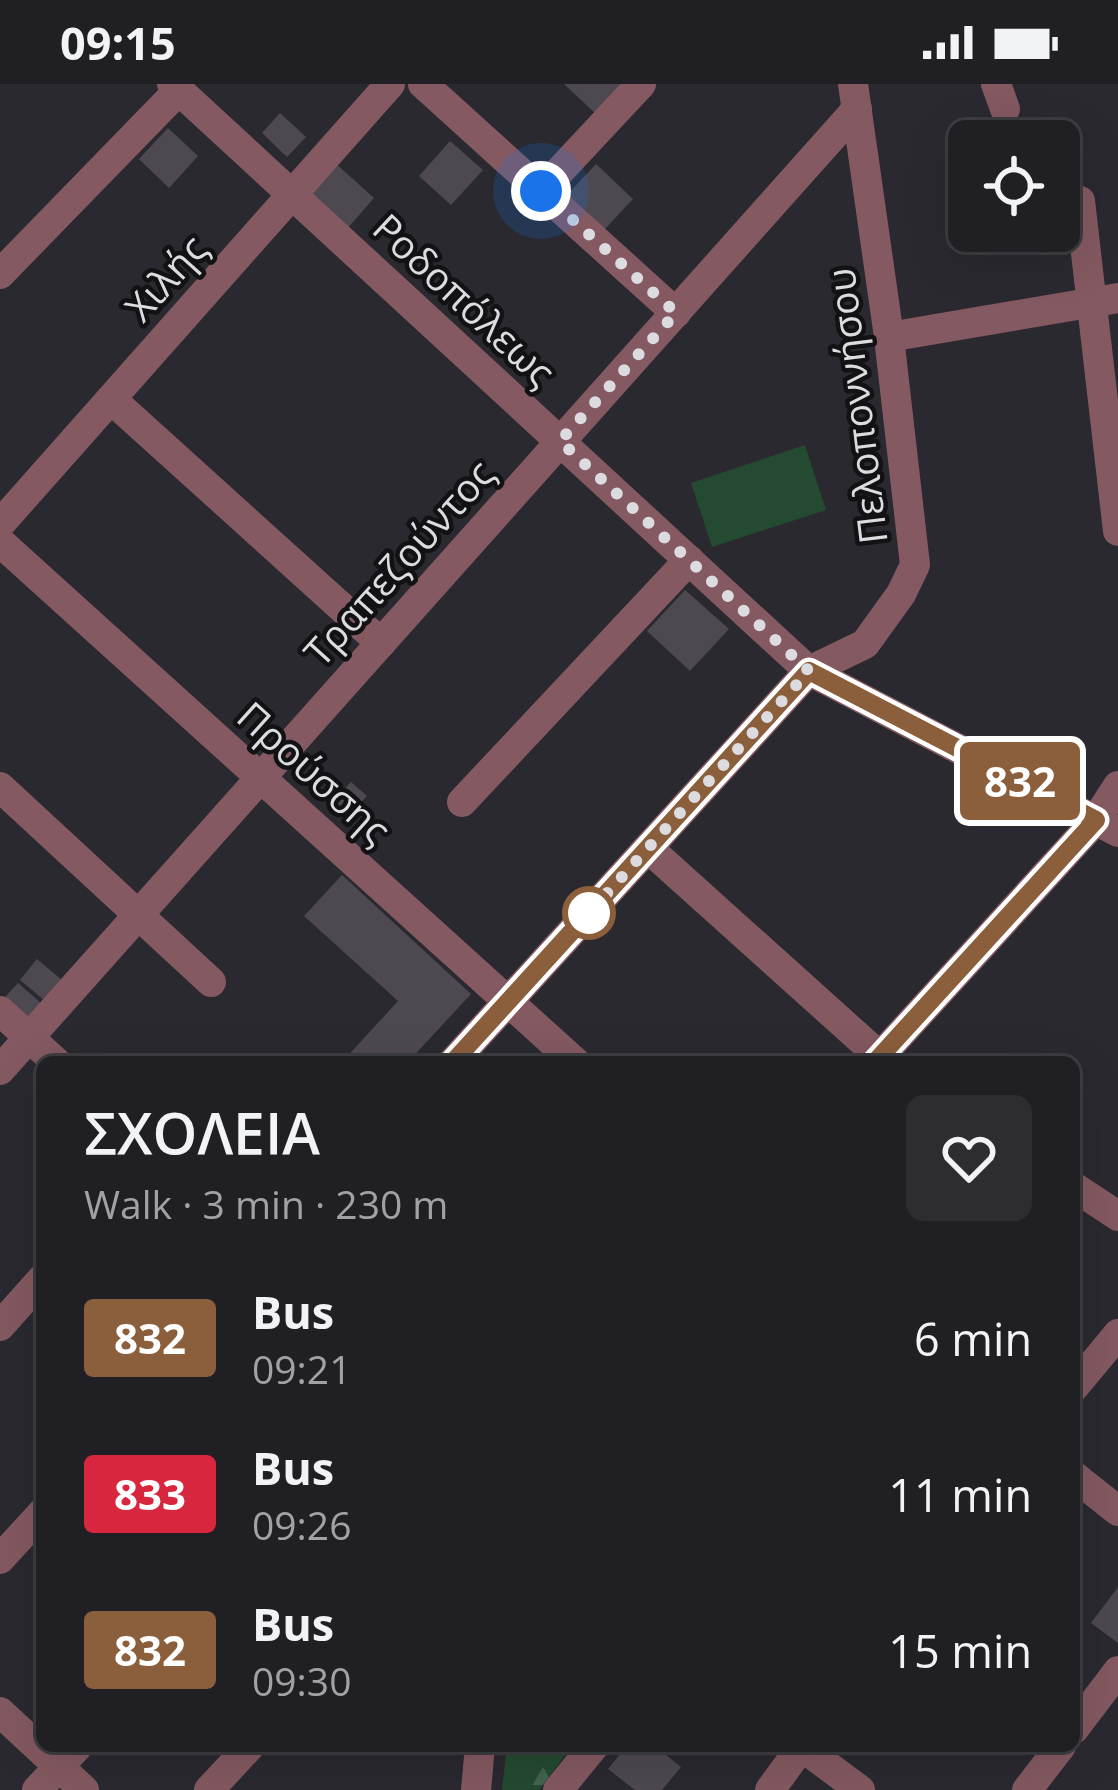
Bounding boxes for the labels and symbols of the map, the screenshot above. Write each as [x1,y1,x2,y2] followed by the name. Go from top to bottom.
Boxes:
[511,161,571,221] your location
[362,201,568,397] street label: Ροδοπόλεως
[112,222,218,332] street label: Χιλής
[812,265,899,547] street label: Πελοποννήσου
[291,447,505,677] street label: Τραπεζούντος
[227,689,403,855] street label: Προύσσης
[951,742,1089,820] line badge: 832
[564,888,614,938] unlabelled marker

